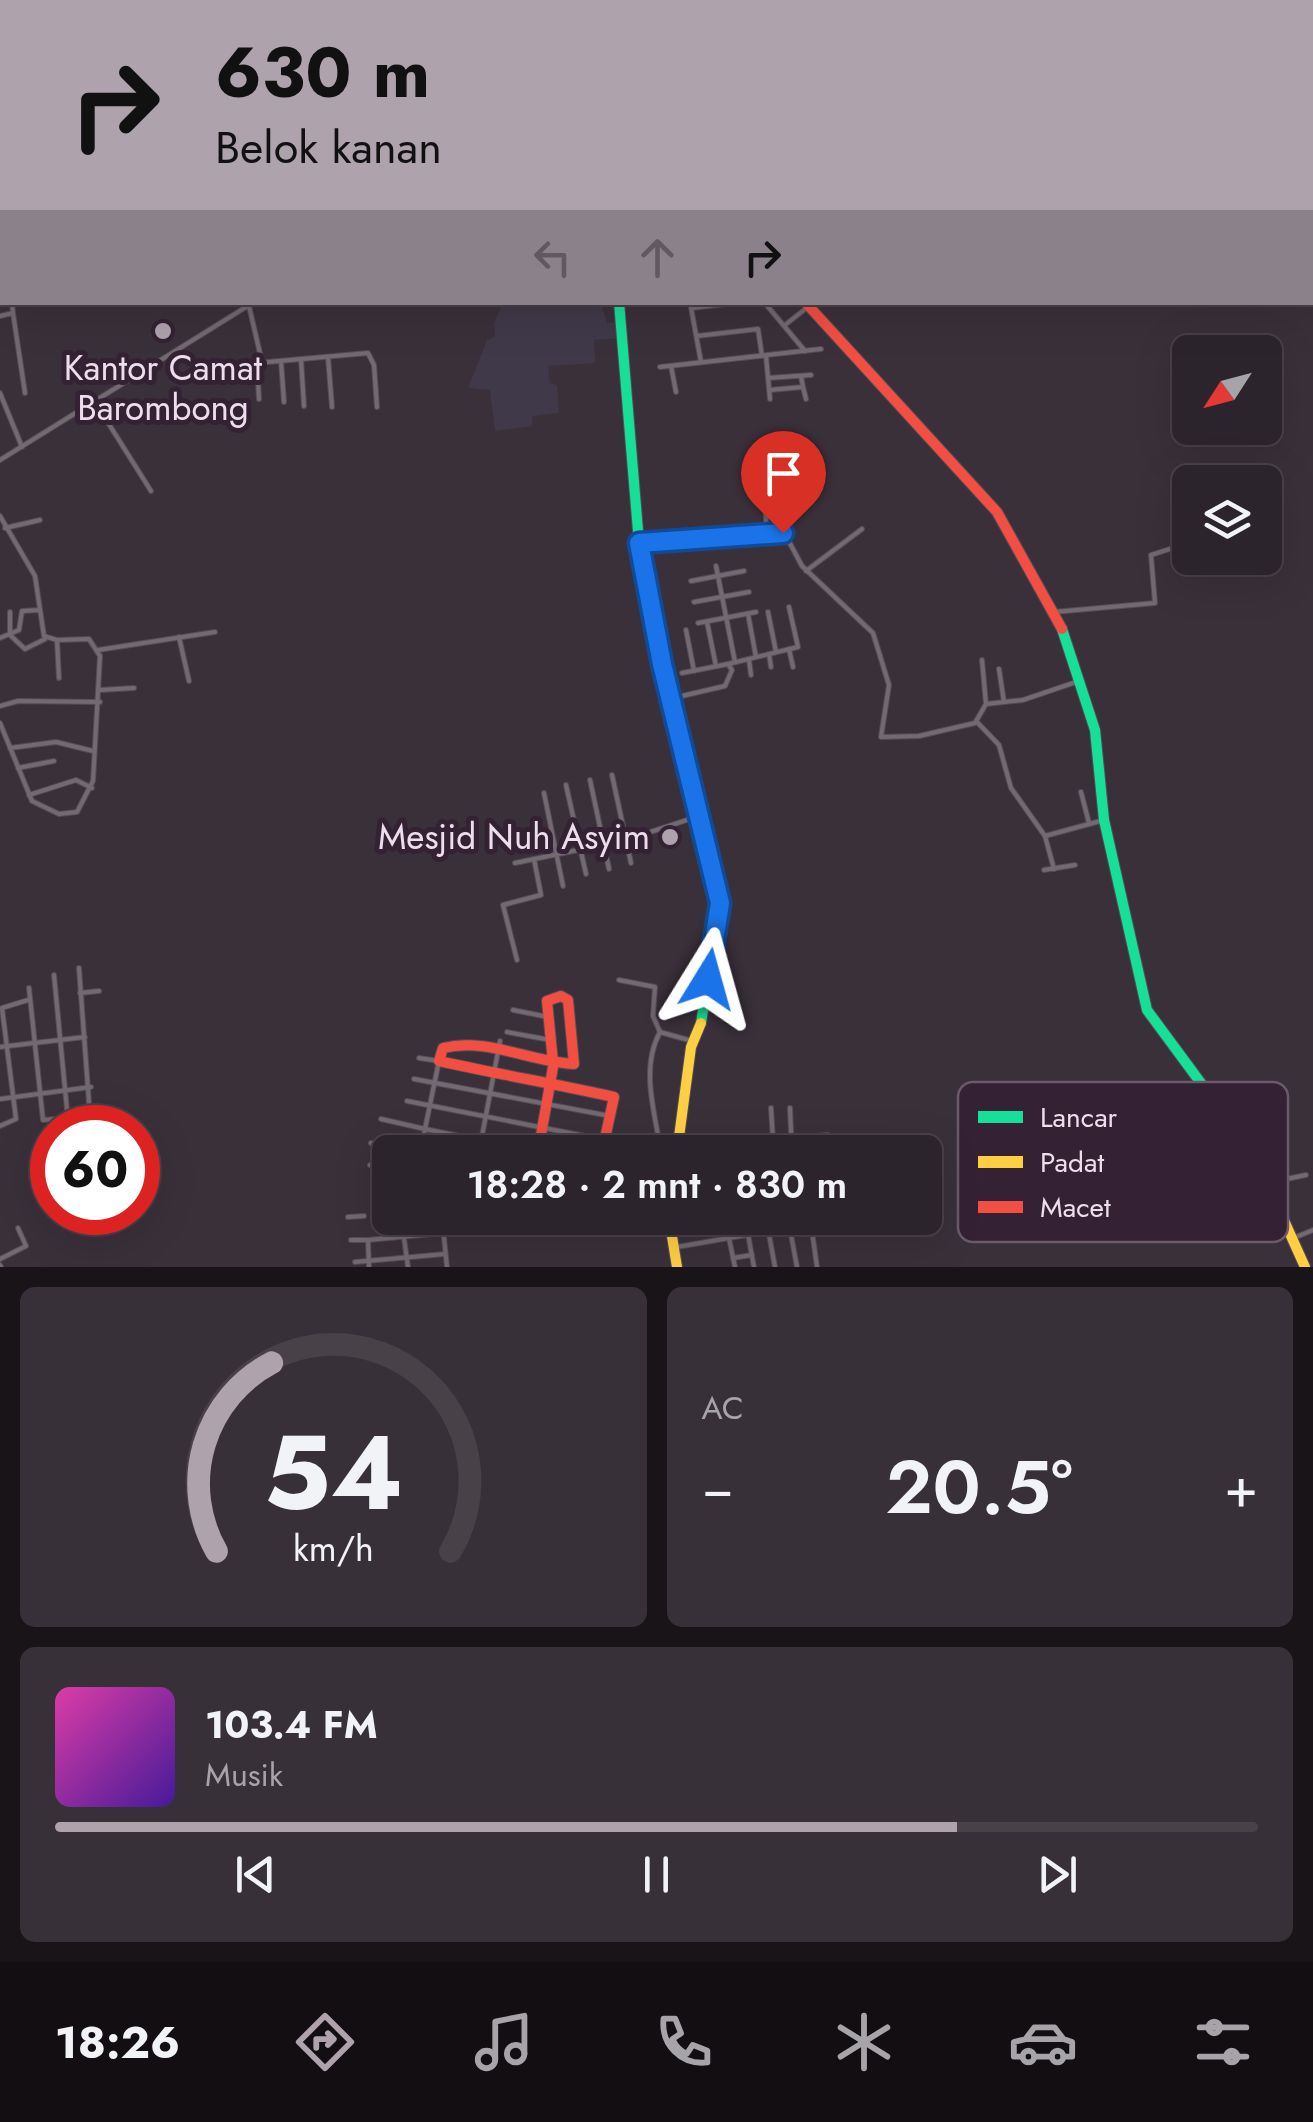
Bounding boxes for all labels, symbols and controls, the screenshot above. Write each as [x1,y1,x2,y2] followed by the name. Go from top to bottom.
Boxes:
[215,22,430,123] text: 630 m
[50,40,180,170] icon: right
[215,115,442,180] text: Belok kanan
[525,230,580,285] icon: left
[630,230,685,285] icon: ahead
[735,230,790,285] icon: right
[152,320,174,342] marker: Kantor Camat Barombong
[1172,335,1282,445] north arrow
[1172,335,1282,575] map controls
[64,343,263,433] place label: Kantor Camat Barombong
[741,431,826,534] pin
[756,446,811,501] icon: arrive
[1172,465,1282,575] button: layers
[378,812,650,862] place label: Mesjid Nuh Asyim
[659,826,681,848] marker: Mesjid Nuh Asyim
[656,927,760,1031] position arrow
[958,1082,1288,1242] legend
[1040,1097,1118,1138] text: Lancar
[30,1105,160,1235] speed limit sign: 60
[1040,1142,1104,1183] text: Padat
[467,1157,847,1212] text: 18:28 · 2 mnt · 830 m
[1040,1187,1111,1228] text: Macet
[702,1385,744,1431] text: AC
[263,1398,403,1548] text: 54
[885,1433,1073,1541] text: 20.5°
[702,1448,734,1528] text: −
[1224,1448,1258,1528] text: +
[293,1523,374,1574] text: km/h
[205,1697,378,1752] text: 103.4 FM
[205,1752,283,1798] text: Musik
[228,1847,283,1902] icon: previous
[629,1847,684,1902] icon: pause
[1030,1847,1085,1902] icon: next
[290,2007,360,2077] icon: directions
[469,2007,539,2077] icon: music
[649,2007,719,2077] icon: phone
[829,2007,899,2077] icon: climate
[1008,2007,1078,2077] icon: car
[1188,2007,1258,2077] icon: filters
[55,2010,180,2075] text: 18:26

